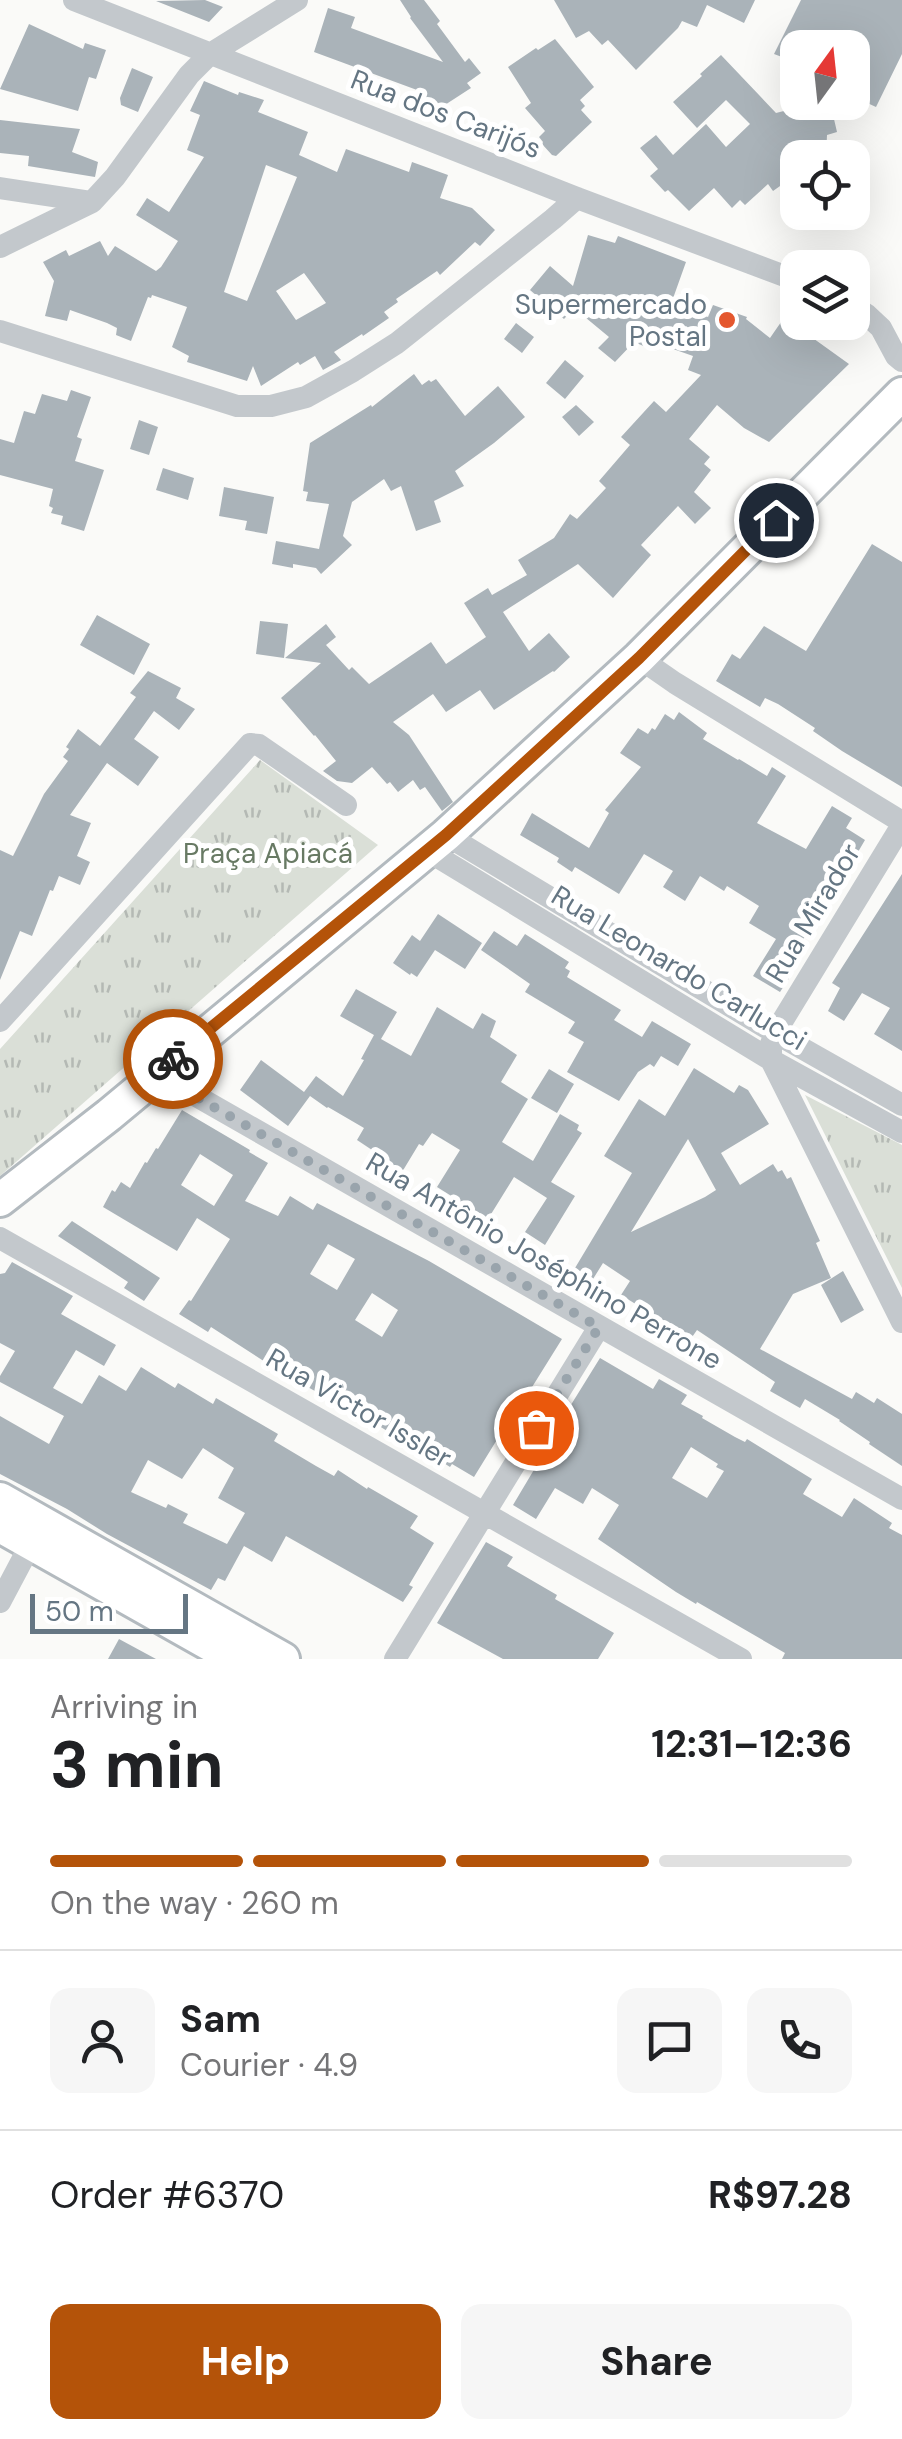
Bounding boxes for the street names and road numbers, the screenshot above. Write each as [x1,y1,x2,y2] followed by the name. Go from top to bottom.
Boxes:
[346,61,546,167] street label: Rua dos Carijós
[757,837,869,989] street label: Rua Mirador
[545,877,813,1059] street label: Rua Leonardo Carlucci
[359,1144,729,1378] street label: Rua Antônio Joséphino Perrone
[259,1340,459,1476] street label: Rua Victor Issler

